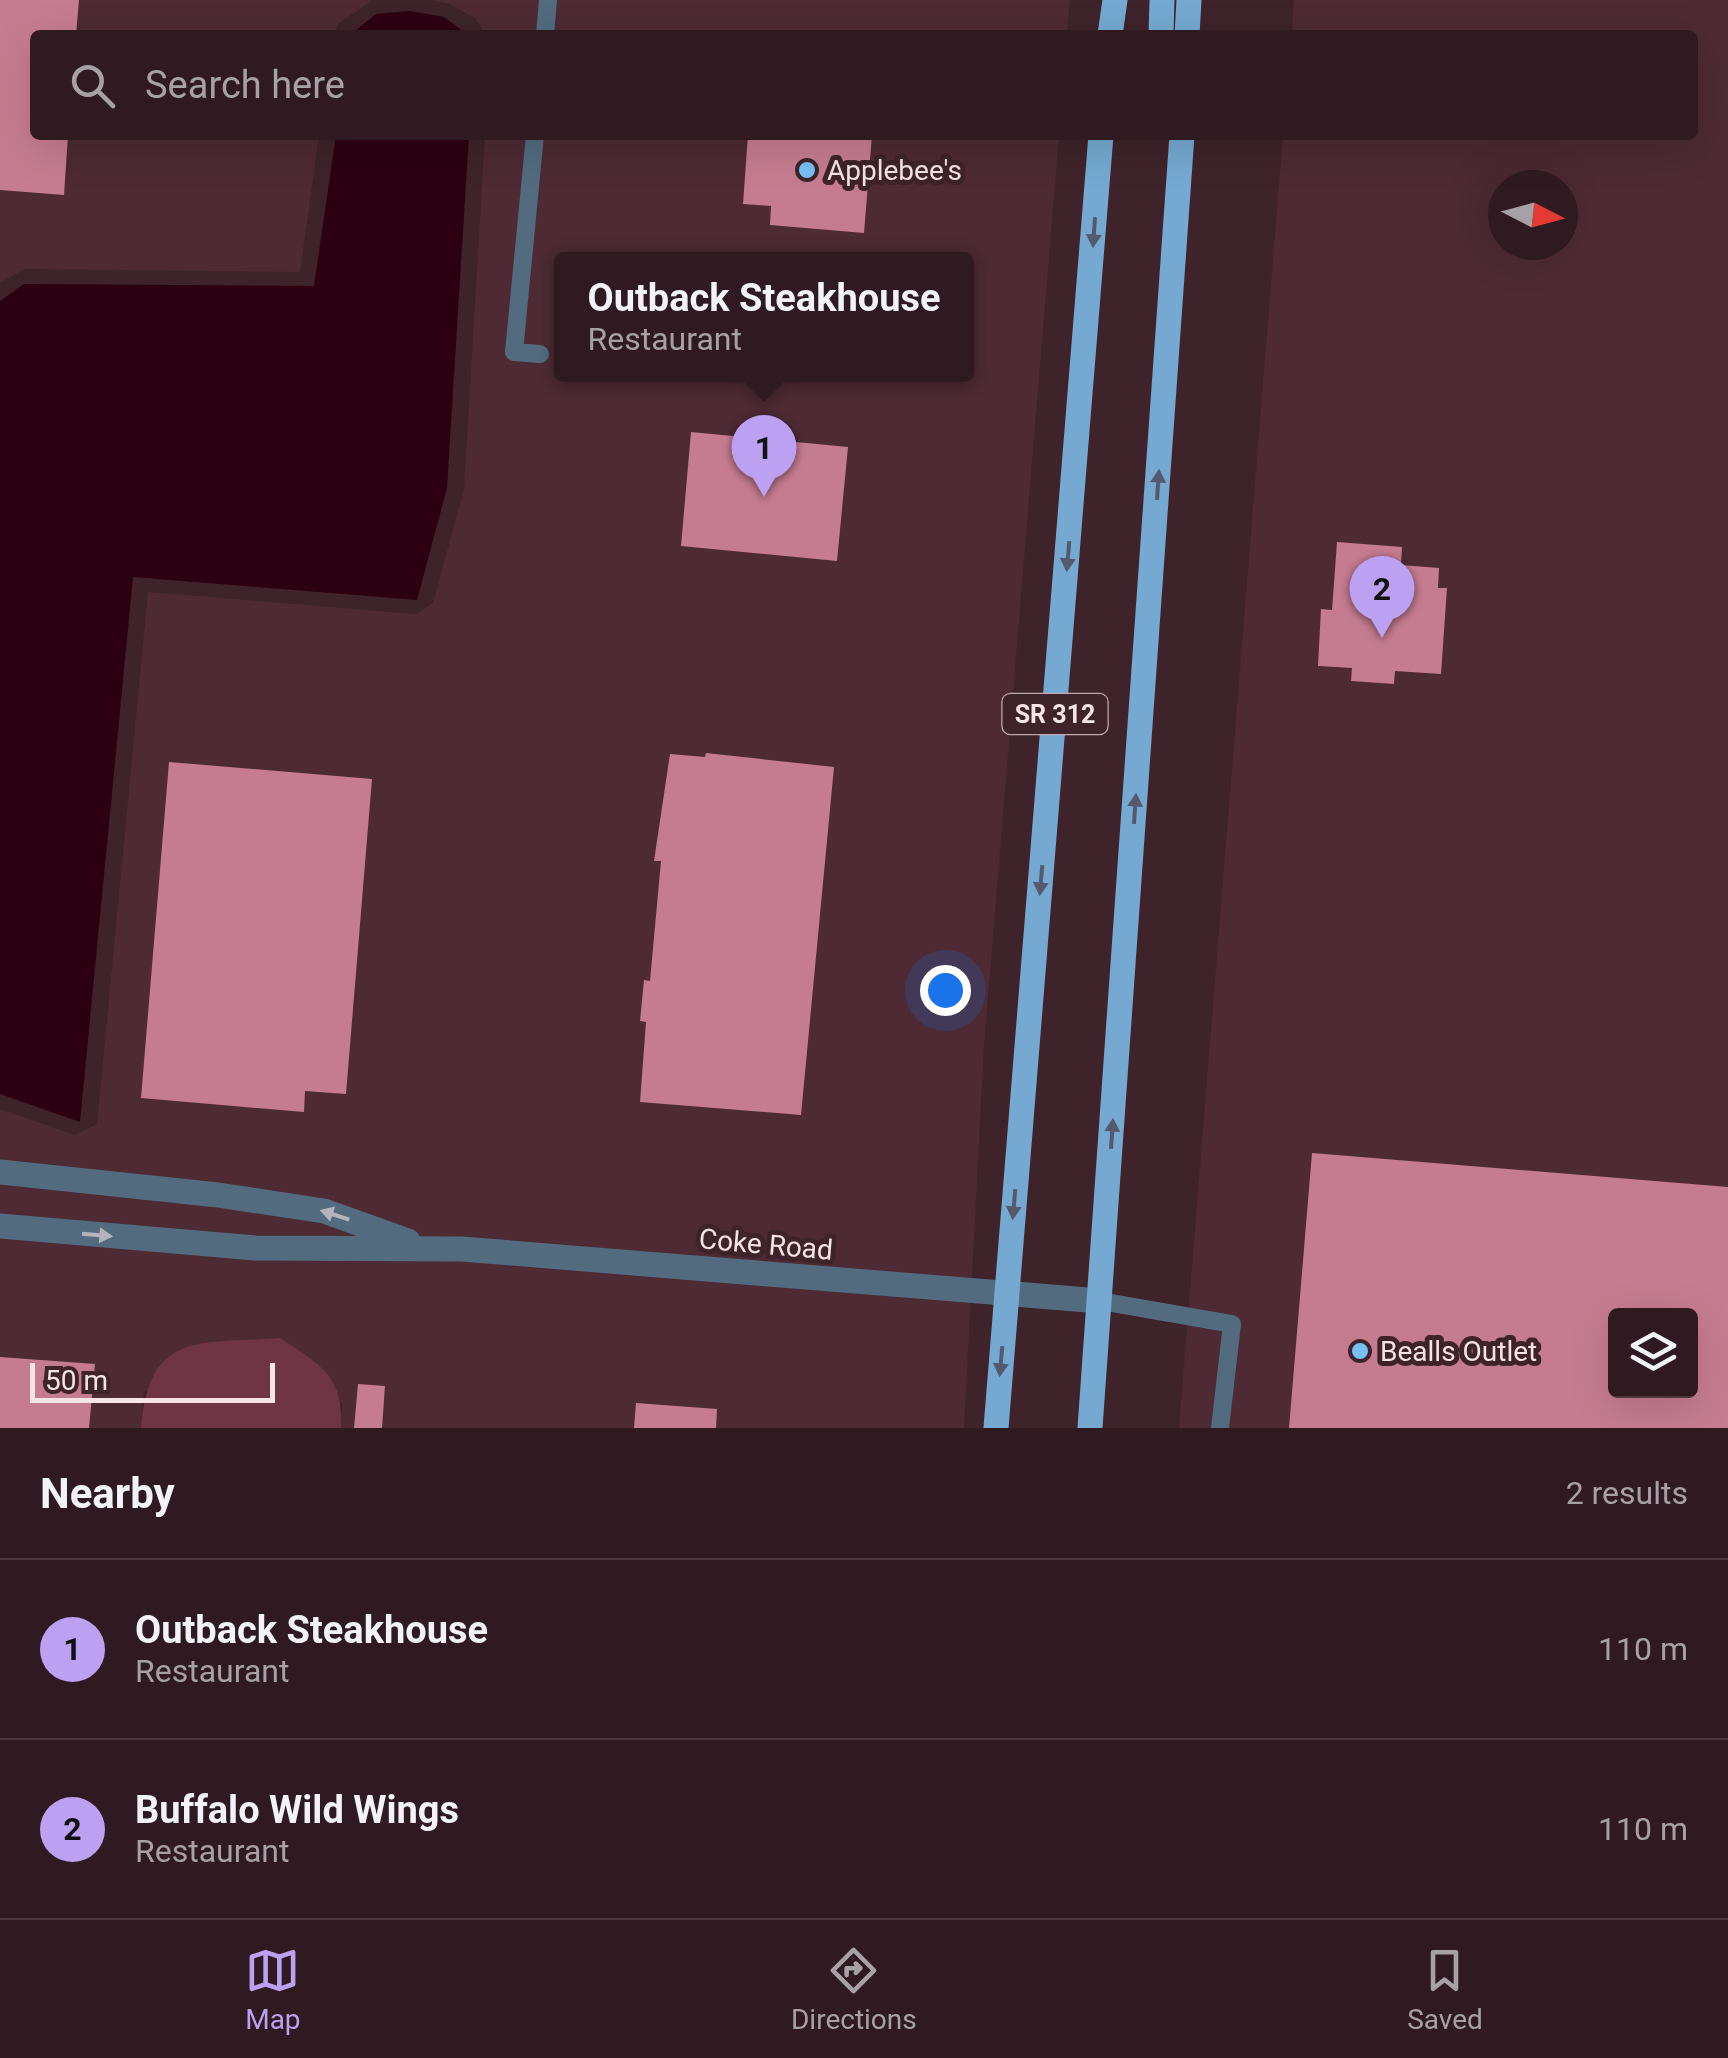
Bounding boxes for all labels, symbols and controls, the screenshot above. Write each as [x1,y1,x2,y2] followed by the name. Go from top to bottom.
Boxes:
[30,30,1698,140] search box
[65,58,120,113] icon: search
[145,63,345,107] text: Search here
[827,154,962,187] place label: Applebee's
[796,159,818,181] marker: Applebee's
[1488,170,1578,260] north arrow
[1086,217,1102,249] one-way arrow
[554,252,974,382] popup
[587,276,941,320] text: Outback Steakhouse
[587,320,742,358] text: Restaurant
[732,414,796,497] pin: 1
[1150,469,1166,501] one-way arrow
[1060,541,1076,573] one-way arrow
[1350,556,1414,638] pin: 2
[1002,694,1108,734] road number: SR 312
[1127,793,1143,825] one-way arrow
[1033,865,1049,897] one-way arrow
[920,965,971,1016] your location
[1105,1117,1121,1149] one-way arrow
[1006,1189,1022,1220] one-way arrow
[319,1207,349,1222] one-way arrow
[698,1222,834,1267] street label: Coke Road
[82,1227,114,1243] one-way arrow
[1608,1308,1698,1398] map controls
[1608,1308,1698,1398] button: layers
[1380,1335,1537,1368] place label: Bealls Outlet
[1349,1340,1371,1362] marker: Bealls Outlet
[993,1345,1009,1377] one-way arrow
[30,1358,275,1402] scale bar
[45,1364,108,1397] text: 50 m
[40,1469,175,1518] text: Nearby
[1566,1474,1688,1512] text: 2 results
[135,1608,488,1652] text: Outback Steakhouse
[63,1630,82,1668] text: 1
[1598,1630,1688,1668] text: 110 m
[135,1652,289,1690] text: Restaurant
[135,1788,459,1832] text: Buffalo Wild Wings
[63,1810,82,1848] text: 2
[1598,1810,1688,1848] text: 110 m
[135,1832,289,1870] text: Restaurant
[245,1943,301,2036] tab: Map
[791,1943,917,2036] tab: Directions
[1407,1943,1483,2036] tab: Saved

